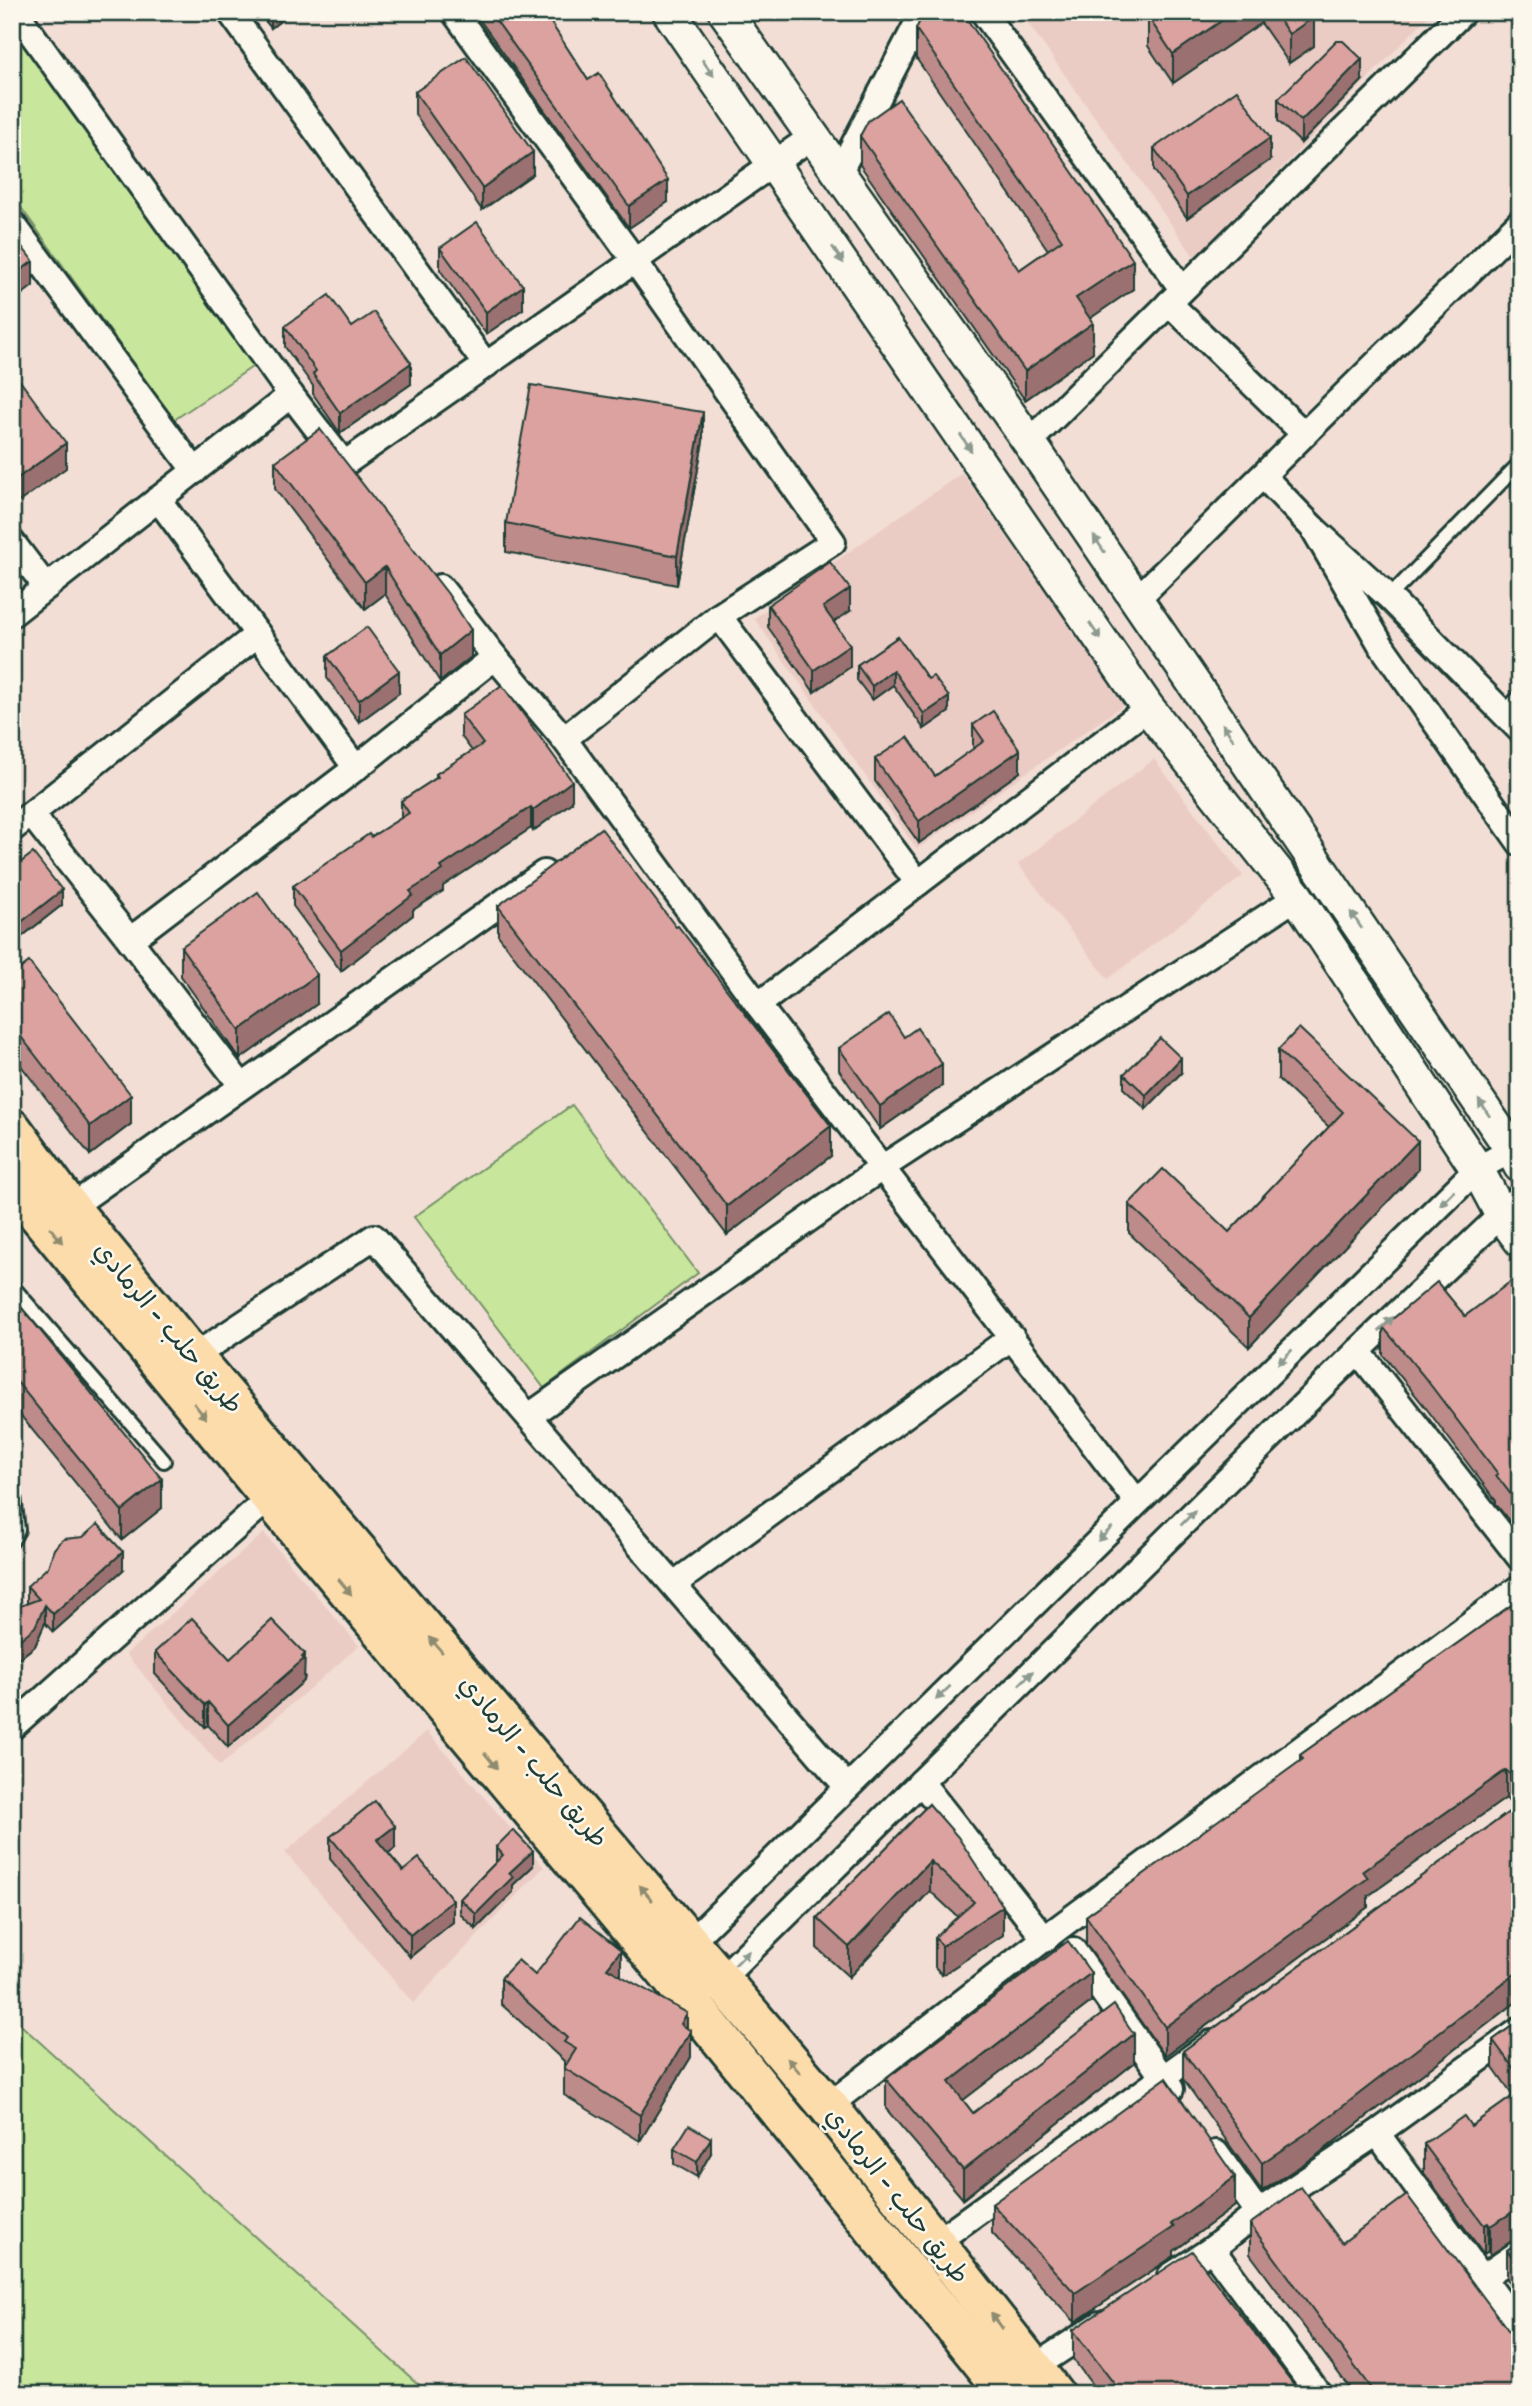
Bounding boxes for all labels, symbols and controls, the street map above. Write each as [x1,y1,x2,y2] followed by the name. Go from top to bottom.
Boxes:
[701,59,715,77] one-way arrow
[831,246,845,264] one-way arrow
[959,434,973,452] one-way arrow
[1092,535,1106,553] one-way arrow
[1088,621,1101,640] one-way arrow
[1221,723,1235,741] one-way arrow
[1349,911,1363,929] one-way arrow
[1477,1099,1490,1118] one-way arrow
[1439,1190,1455,1206] one-way arrow
[48,1226,63,1244] one-way arrow
[82,1230,256,1424] street label: طريق حلب - الرمادي
[1377,1316,1394,1333] one-way arrow
[1276,1349,1293,1366] one-way arrow
[192,1403,207,1420] one-way arrow
[1180,1509,1197,1526] one-way arrow
[1097,1526,1113,1542] one-way arrow
[337,1578,352,1595] one-way arrow
[429,1636,444,1653] one-way arrow
[447,1664,621,1858] street label: طريق حلب - الرمادي
[1018,1669,1035,1686] one-way arrow
[934,1685,951,1702] one-way arrow
[483,1752,498,1770] one-way arrow
[639,1885,654,1902] one-way arrow
[733,1950,750,1966] one-way arrow
[787,2058,802,2075] one-way arrow
[814,2096,982,2294] street label: طريق حلب - الرمادي
[989,2312,1004,2330] one-way arrow

